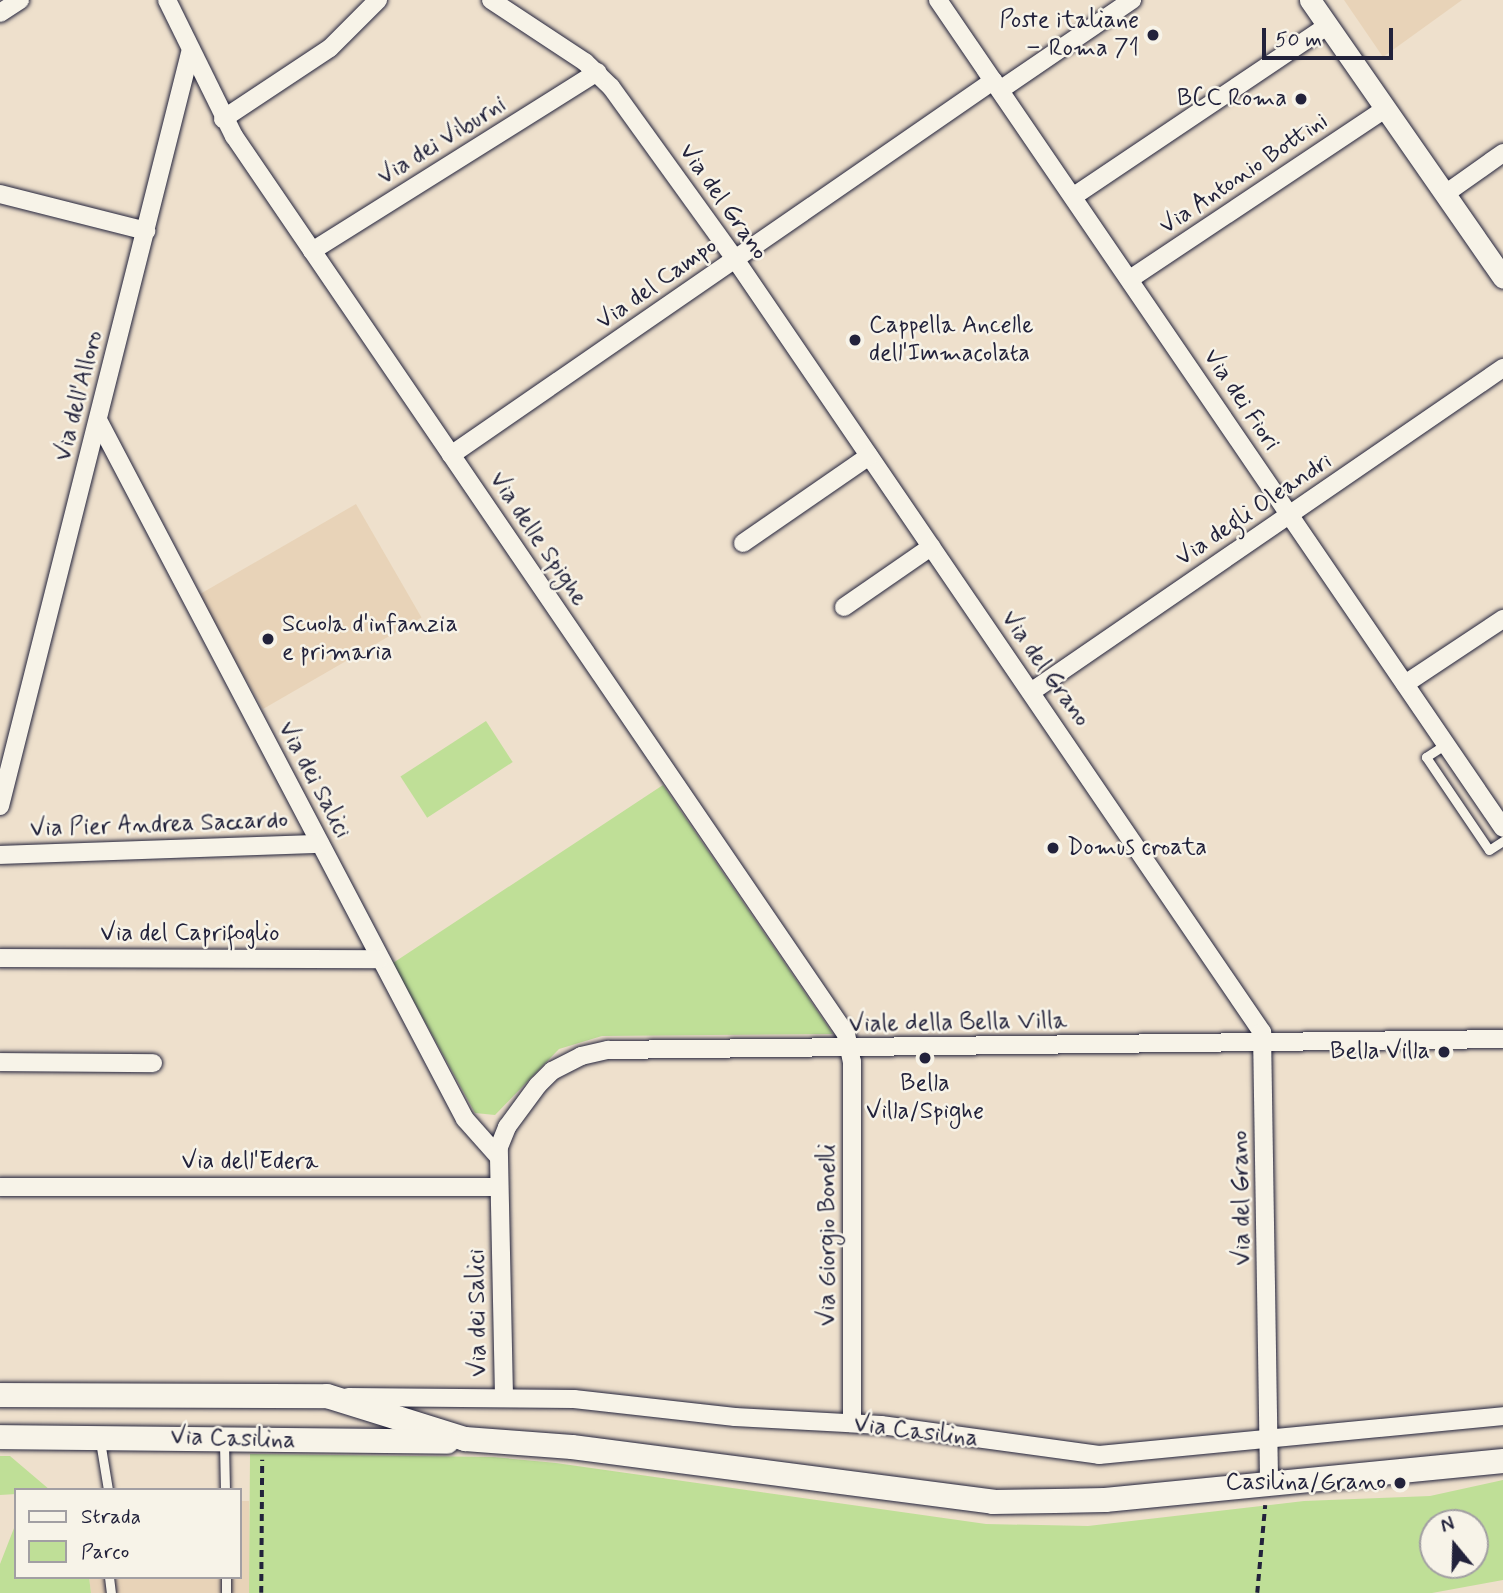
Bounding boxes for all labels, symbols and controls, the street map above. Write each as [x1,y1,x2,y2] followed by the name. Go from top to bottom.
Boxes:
[1002,7,1139,63] place label: Poste italiane – Roma 71
[1265,14,1396,58] scale bar
[1275,26,1322,54] text: 50 m
[1145,27,1161,43] marker: Poste italiane – Roma 71
[1177,85,1287,113] place label: BCC Roma
[373,90,511,192] street label: Via dei Viburni
[1293,91,1309,107] marker: BCC Roma
[1154,107,1334,241] street label: Via Antonio Bottini
[671,136,775,268] street label: Via del Grano
[589,230,725,338] street label: Via del Campo
[869,312,1034,368] place label: Cappella Ancelle dell'Immacolata
[49,327,109,465] street label: Via dell'Alloro
[847,332,863,348] marker: Cappella Ancelle dell'Immacolata
[1197,344,1285,456] street label: Via dei Fiori
[1170,447,1338,573] street label: Via degli Oleandri
[483,467,593,611] street label: Via delle Spighe
[993,603,1097,735] street label: Via del Grano
[282,611,458,667] place label: Scuola d'infanzia e primaria
[260,631,276,647] marker: Scuola d'infanzia e primaria
[271,717,357,843] street label: Via dei Salici
[30,806,288,844] street label: Via Pier Andrea Saccardo
[1067,834,1207,862] place label: Domus croata
[1045,840,1061,856] marker: Domus croata
[98,920,282,948] street label: Via del Caprifoglio
[854,1007,1062,1039] street label: Viale della Bella Villa
[1331,1038,1430,1066] place label: Bella Villa
[1436,1044,1452,1060] marker: Bella Villa
[917,1050,933,1066] marker: Bella Villa/Spighe
[866,1070,984,1126] place label: Bella Villa/Spighe
[1226,1128,1258,1268] street label: Via del Grano
[814,1144,842,1326] street label: Via Giorgio Bonelli
[181,1148,319,1176] street label: Via dell'Edera
[462,1249,494,1377] street label: Via dei Salici
[853,1410,979,1454] street label: Via Casilina
[171,1422,295,1456] street label: Via Casilina
[1225,1469,1386,1497] place label: Casilina/Grano
[1392,1475,1408,1491] marker: Casilina/Grano
[14,1488,242,1579] legend
[81,1503,141,1531] text: Strada
[1419,1509,1489,1579] north arrow
[1438,1512,1458,1539] text: N
[81,1538,129,1566] text: Parco

